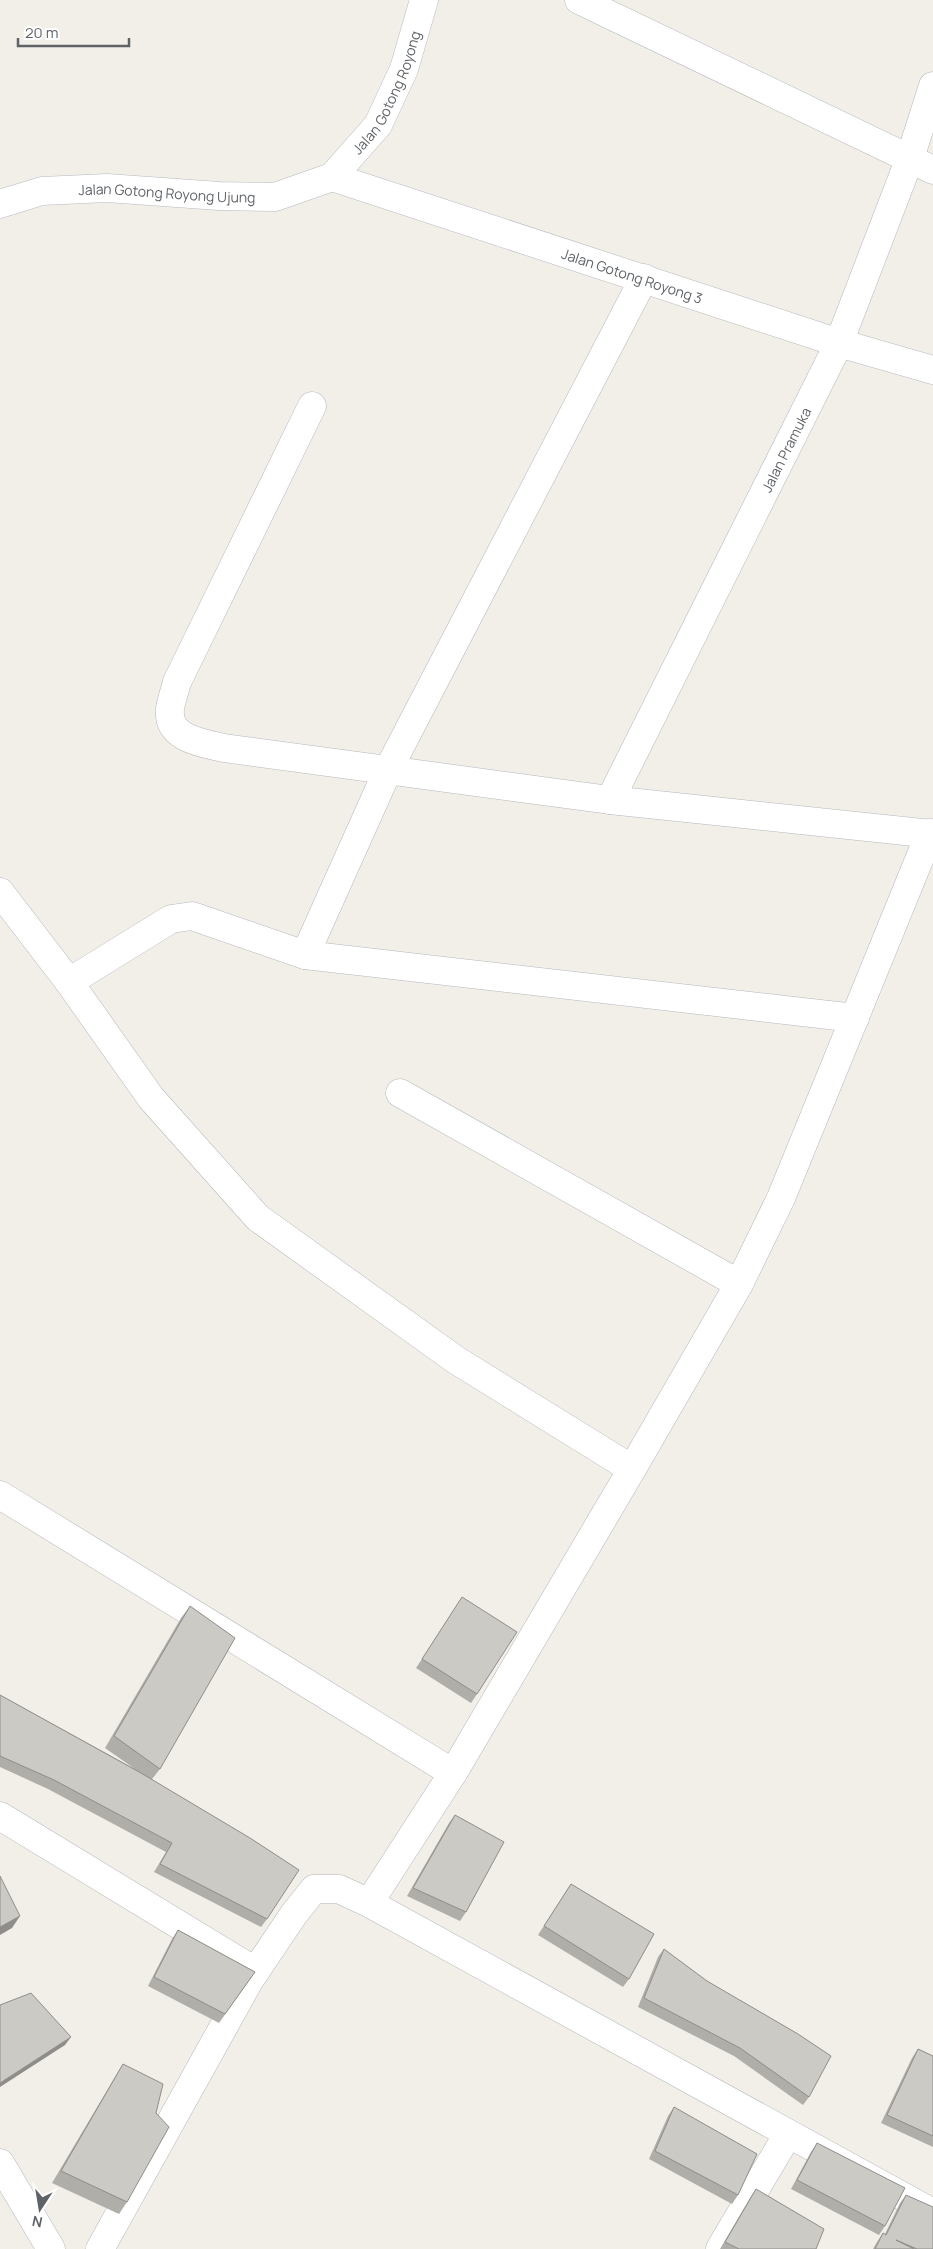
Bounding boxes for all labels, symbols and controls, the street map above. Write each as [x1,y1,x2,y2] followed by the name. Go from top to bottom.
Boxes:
[18,15,129,47] scale bar
[25,22,58,43] text: 20 m
[347,29,424,158] street label: Jalan Gotong Royong
[78,178,256,206] street label: Jalan Gotong Royong Ujung
[559,243,705,307] street label: Jalan Gotong Royong 3
[756,404,815,495] street label: Jalan Pramuka
[15,2184,65,2234] north arrow
[30,2212,44,2233] text: N

